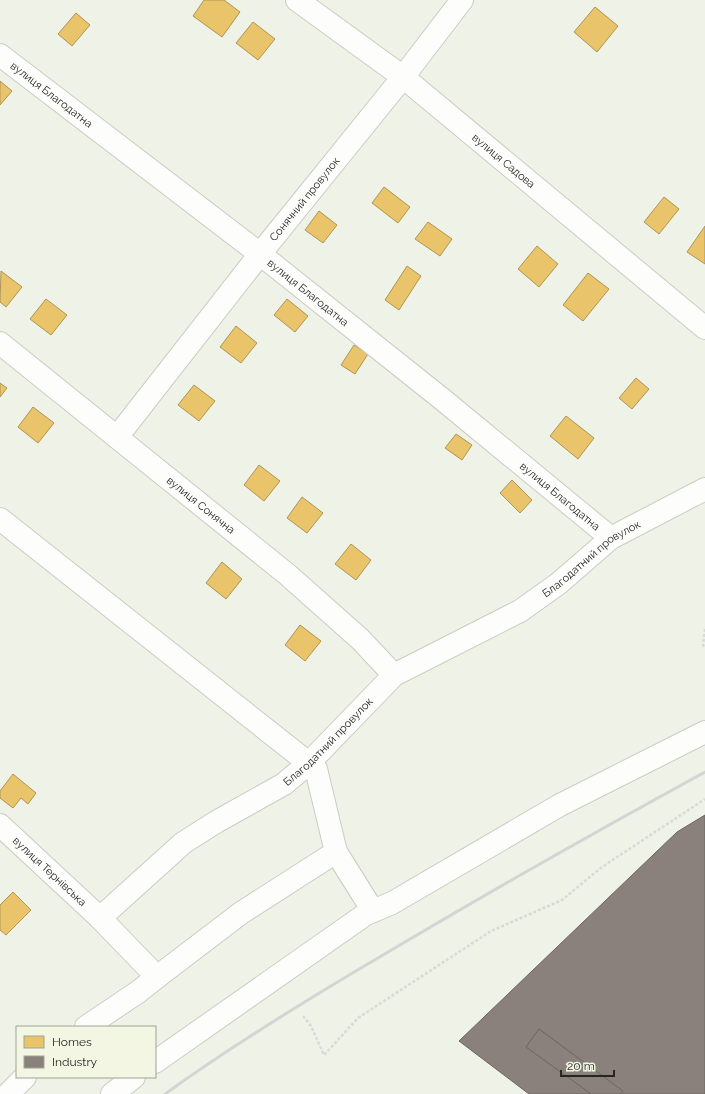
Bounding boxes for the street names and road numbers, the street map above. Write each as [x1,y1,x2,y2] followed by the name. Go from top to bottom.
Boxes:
[8,59,95,130] street label: вулиця Благодатна
[469,131,538,191] street label: вулиця Садова
[267,154,343,244] street label: Сонячний провулок
[265,257,351,329] street label: вулиця Благодатна
[517,460,603,533] street label: вулиця Благодатна
[164,474,237,537] street label: вулиця Сонячна
[540,518,643,600] street label: Благодатний провулок
[281,695,376,789] street label: Благодатний провулок
[10,834,89,909] street label: вулиця Тернівська

